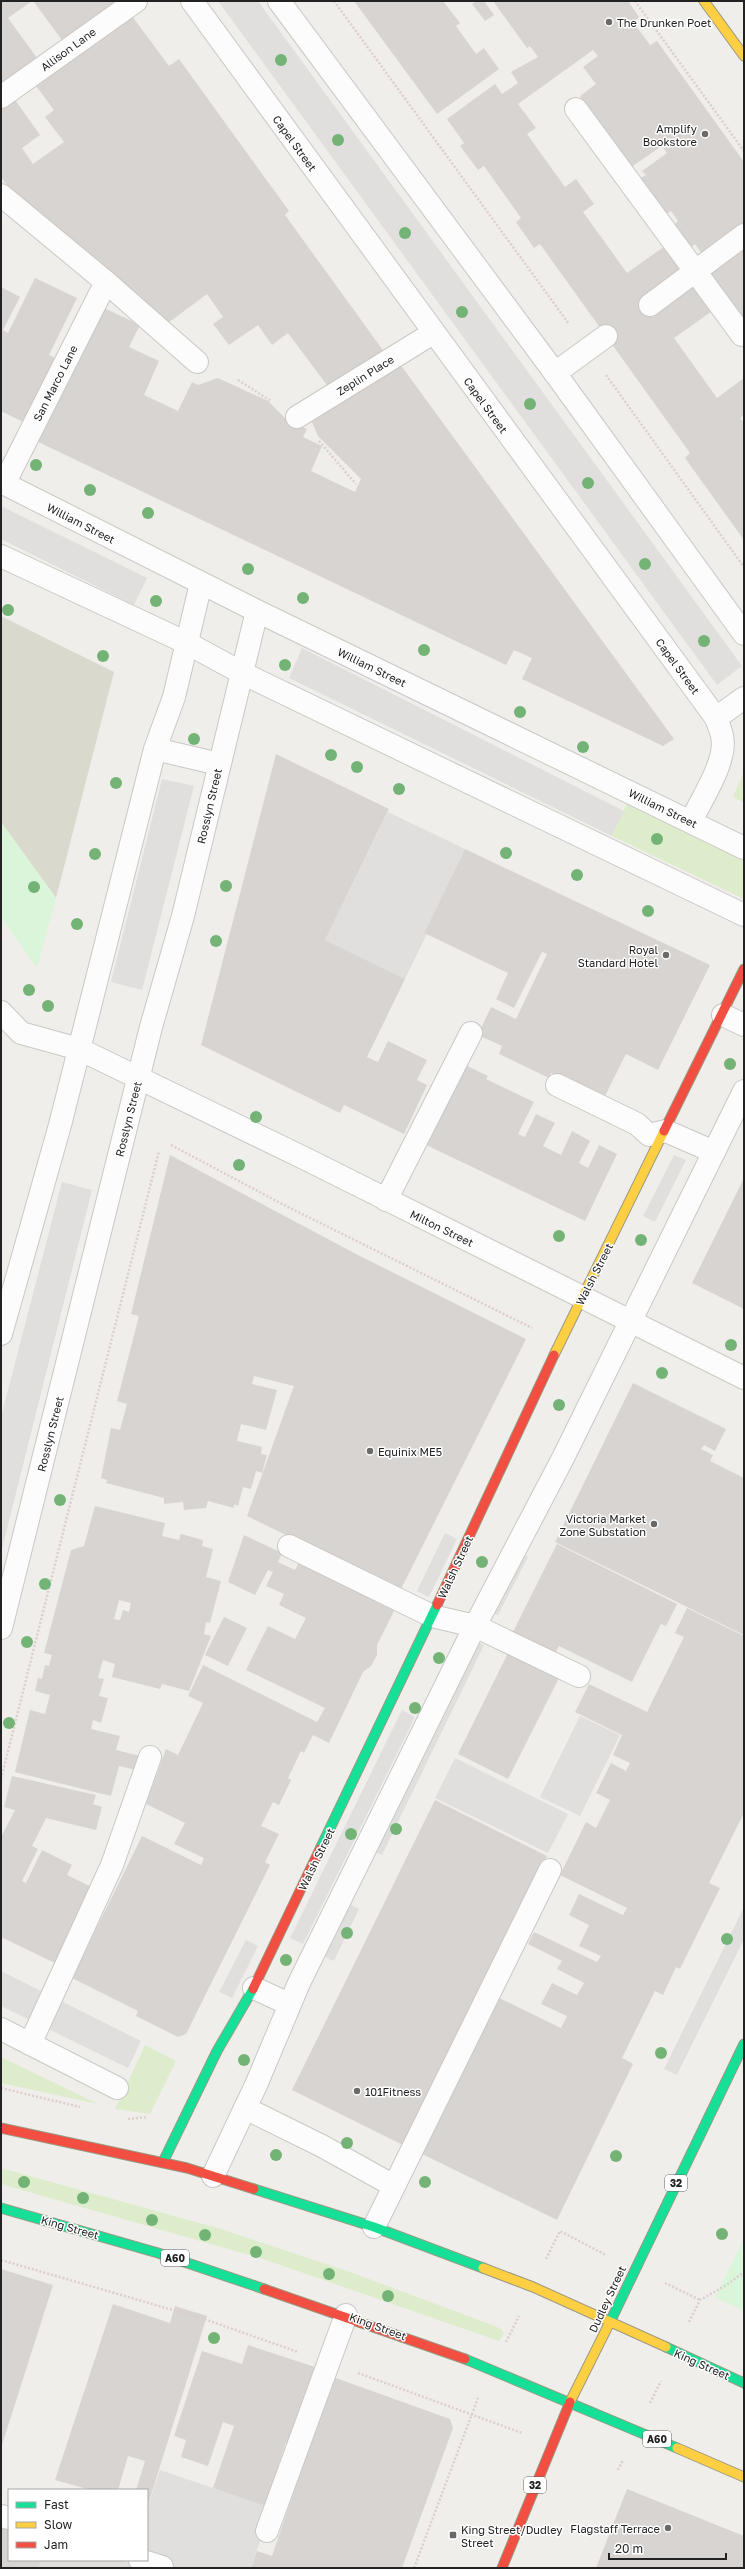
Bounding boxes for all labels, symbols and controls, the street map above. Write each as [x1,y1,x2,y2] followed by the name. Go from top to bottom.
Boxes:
[617,16,712,29] place label: The Drunken Poet
[604,17,614,27] marker: The Drunken Poet
[38,25,98,73] street label: Allison Lane
[270,113,320,173] street label: Capel Street
[643,122,697,148] place label: Amplify Bookstore
[700,129,710,139] marker: Amplify Bookstore
[30,343,80,423] street label: San Marco Lane
[334,352,396,398] street label: Zeplin Place
[461,375,511,435] street label: Capel Street
[45,500,117,546] street label: William Street
[653,636,703,696] street label: Capel Street
[336,645,408,689] street label: William Street
[194,767,224,845] street label: Rosslyn Street
[627,786,699,830] street label: William Street
[578,943,658,969] place label: Royal Standard Hotel
[661,950,671,960] marker: Royal Standard Hotel
[112,1080,144,1158] street label: Rosslyn Street
[408,1207,476,1249] street label: Milton Street
[573,1241,615,1307] street label: Walsh Street
[34,1395,66,1473] street label: Rosslyn Street
[378,1445,442,1458] place label: Equinix ME5
[365,1446,375,1456] marker: Equinix ME5
[560,1512,646,1538] place label: Victoria Market Zone Substation
[649,1519,659,1529] marker: Victoria Market Zone Substation
[435,1534,475,1600] street label: Walsh Street
[295,1826,337,1892] street label: Walsh Street
[365,2085,421,2098] place label: 101Fitness
[352,2086,362,2096] marker: 101Fitness
[665,2175,687,2191] road number: 32
[40,2213,100,2241] street label: King Street
[161,2250,189,2266] road number: A60
[586,2264,628,2334] street label: Dudley Street
[348,2310,408,2342] street label: King Street
[672,2346,732,2382] street label: King Street
[643,2431,671,2447] road number: A60
[524,2477,546,2493] road number: 32
[8,2489,148,2561] legend
[44,2497,69,2512] text: Fast
[44,2517,72,2532] text: Slow
[570,2522,660,2535] place label: Flagstaff Terrace
[461,2523,563,2549] place label: King Street/Dudley Street
[663,2523,673,2533] marker: Flagstaff Terrace
[448,2530,458,2540] marker: King Street/Dudley Street
[609,2535,726,2561] scale bar
[44,2537,68,2552] text: Jam
[615,2541,643,2556] text: 20 m

